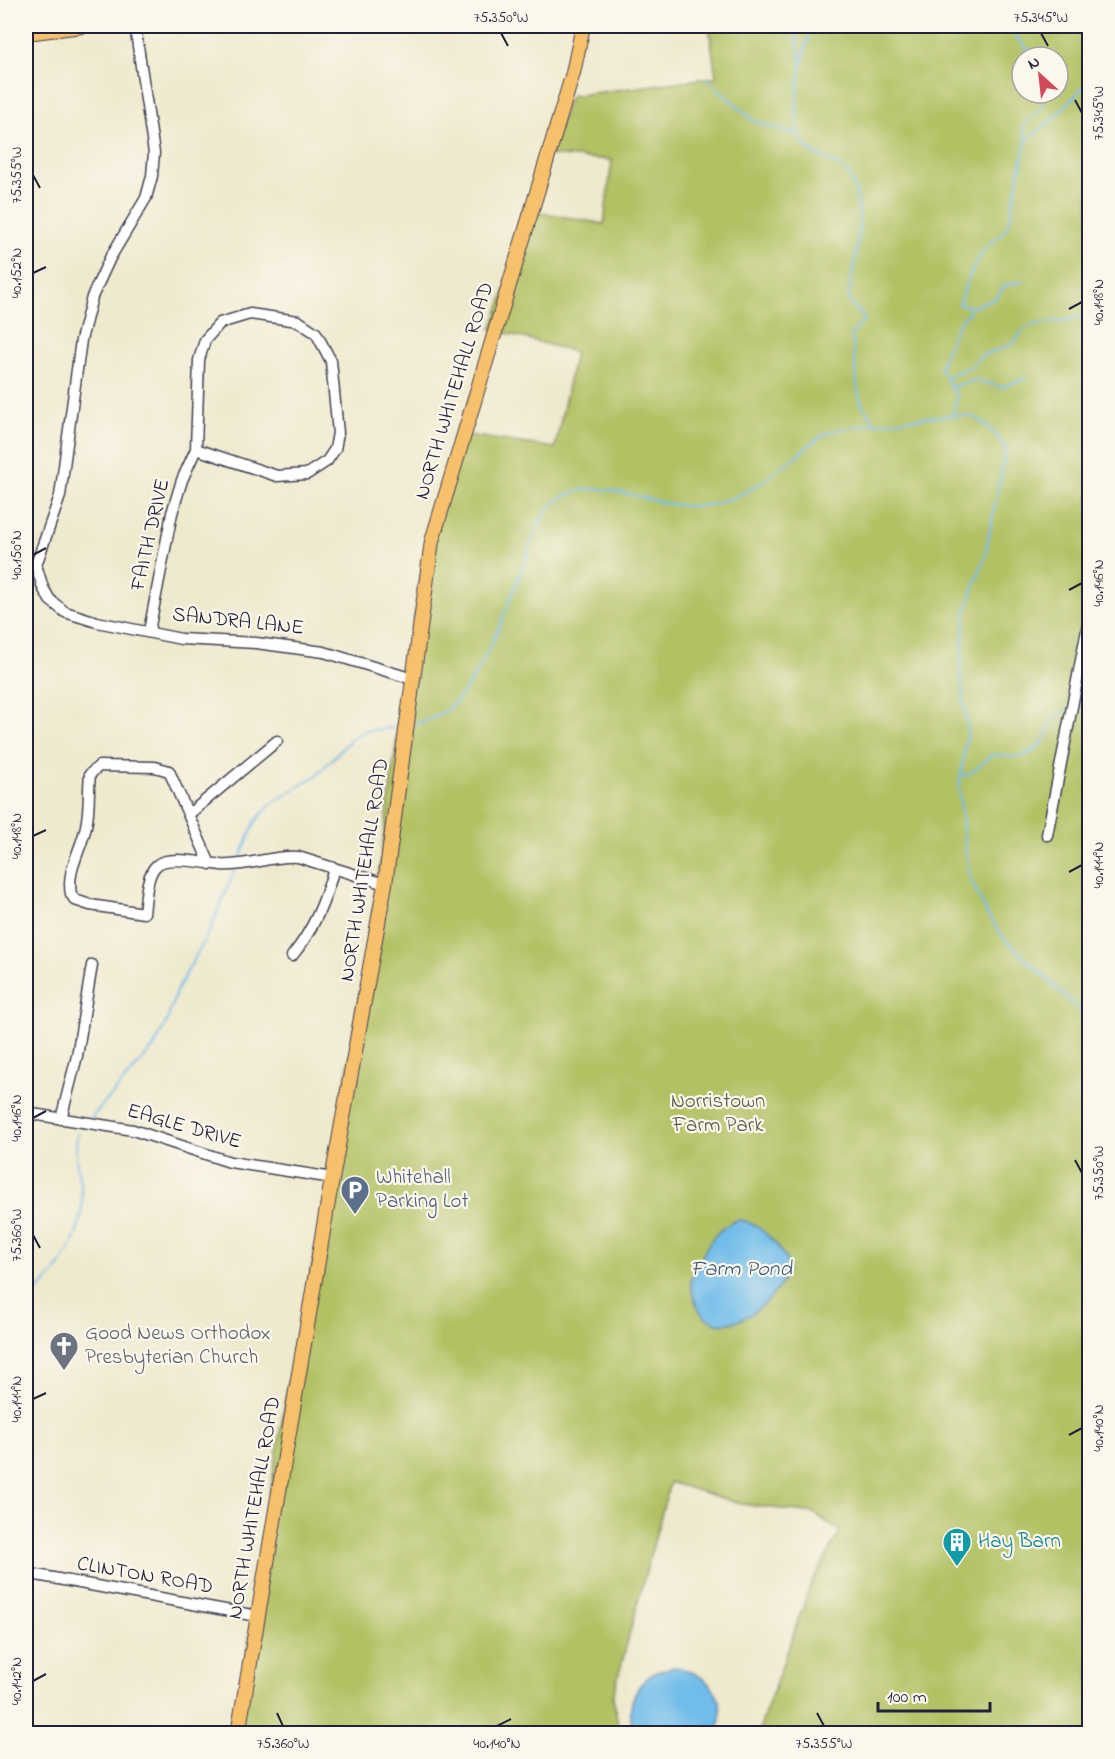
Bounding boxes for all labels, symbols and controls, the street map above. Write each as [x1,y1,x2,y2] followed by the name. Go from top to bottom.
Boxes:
[474,7,528,29] text: 75.350°W
[1014,7,1068,29] text: 75.345°W
[1010,45,1070,105] north arrow
[1024,50,1045,77] text: N
[1088,86,1110,140] text: 75.345°W
[6,147,28,203] text: 75.355°W
[6,248,28,298] text: 40.152°N
[408,279,502,503] street label: NORTH WHITEHALL ROAD
[1088,279,1110,325] text: 40.148°N
[123,476,178,595] street label: FAITH DRIVE
[6,530,28,580] text: 40.150°N
[1088,559,1110,607] text: 40.146°N
[171,600,305,644] street label: SANDRA LANE
[333,756,397,984] street label: NORTH WHITEHALL ROAD
[6,813,28,859] text: 40.148°N
[1088,842,1110,889] text: 40.144°N
[671,1087,765,1141] park label: Norristown Farm Park
[6,1094,28,1142] text: 40.146°N
[123,1096,245,1158] street label: EAGLE DRIVE
[1088,1146,1110,1200] text: 75.350°W
[376,1163,469,1219] place label: Whitehall Parking Lot
[339,1174,371,1216] parking icon: Whitehall Parking Lot
[6,1209,28,1261] text: 75.360°W
[690,1254,793,1286] water label: Farm Pond
[85,1319,271,1375] place label: Good News Orthodox Presbyterian Church
[48,1330,80,1372] church icon: Good News Orthodox Presbyterian Church
[6,1376,28,1423] text: 40.144°N
[221,1394,289,1622] street label: NORTH WHITEHALL ROAD
[1088,1404,1110,1452] text: 40.140°N
[941,1526,973,1568] building icon: Hay Barn
[978,1527,1061,1559] place label: Hay Barn
[75,1549,215,1603] street label: CLINTON ROAD
[6,1657,28,1705] text: 40.142°N
[878,1675,990,1713] scale bar
[887,1685,927,1711] text: 100 m
[257,1733,309,1755] text: 75.360°W
[473,1733,521,1755] text: 40.140°N
[796,1733,852,1755] text: 75.355°W

